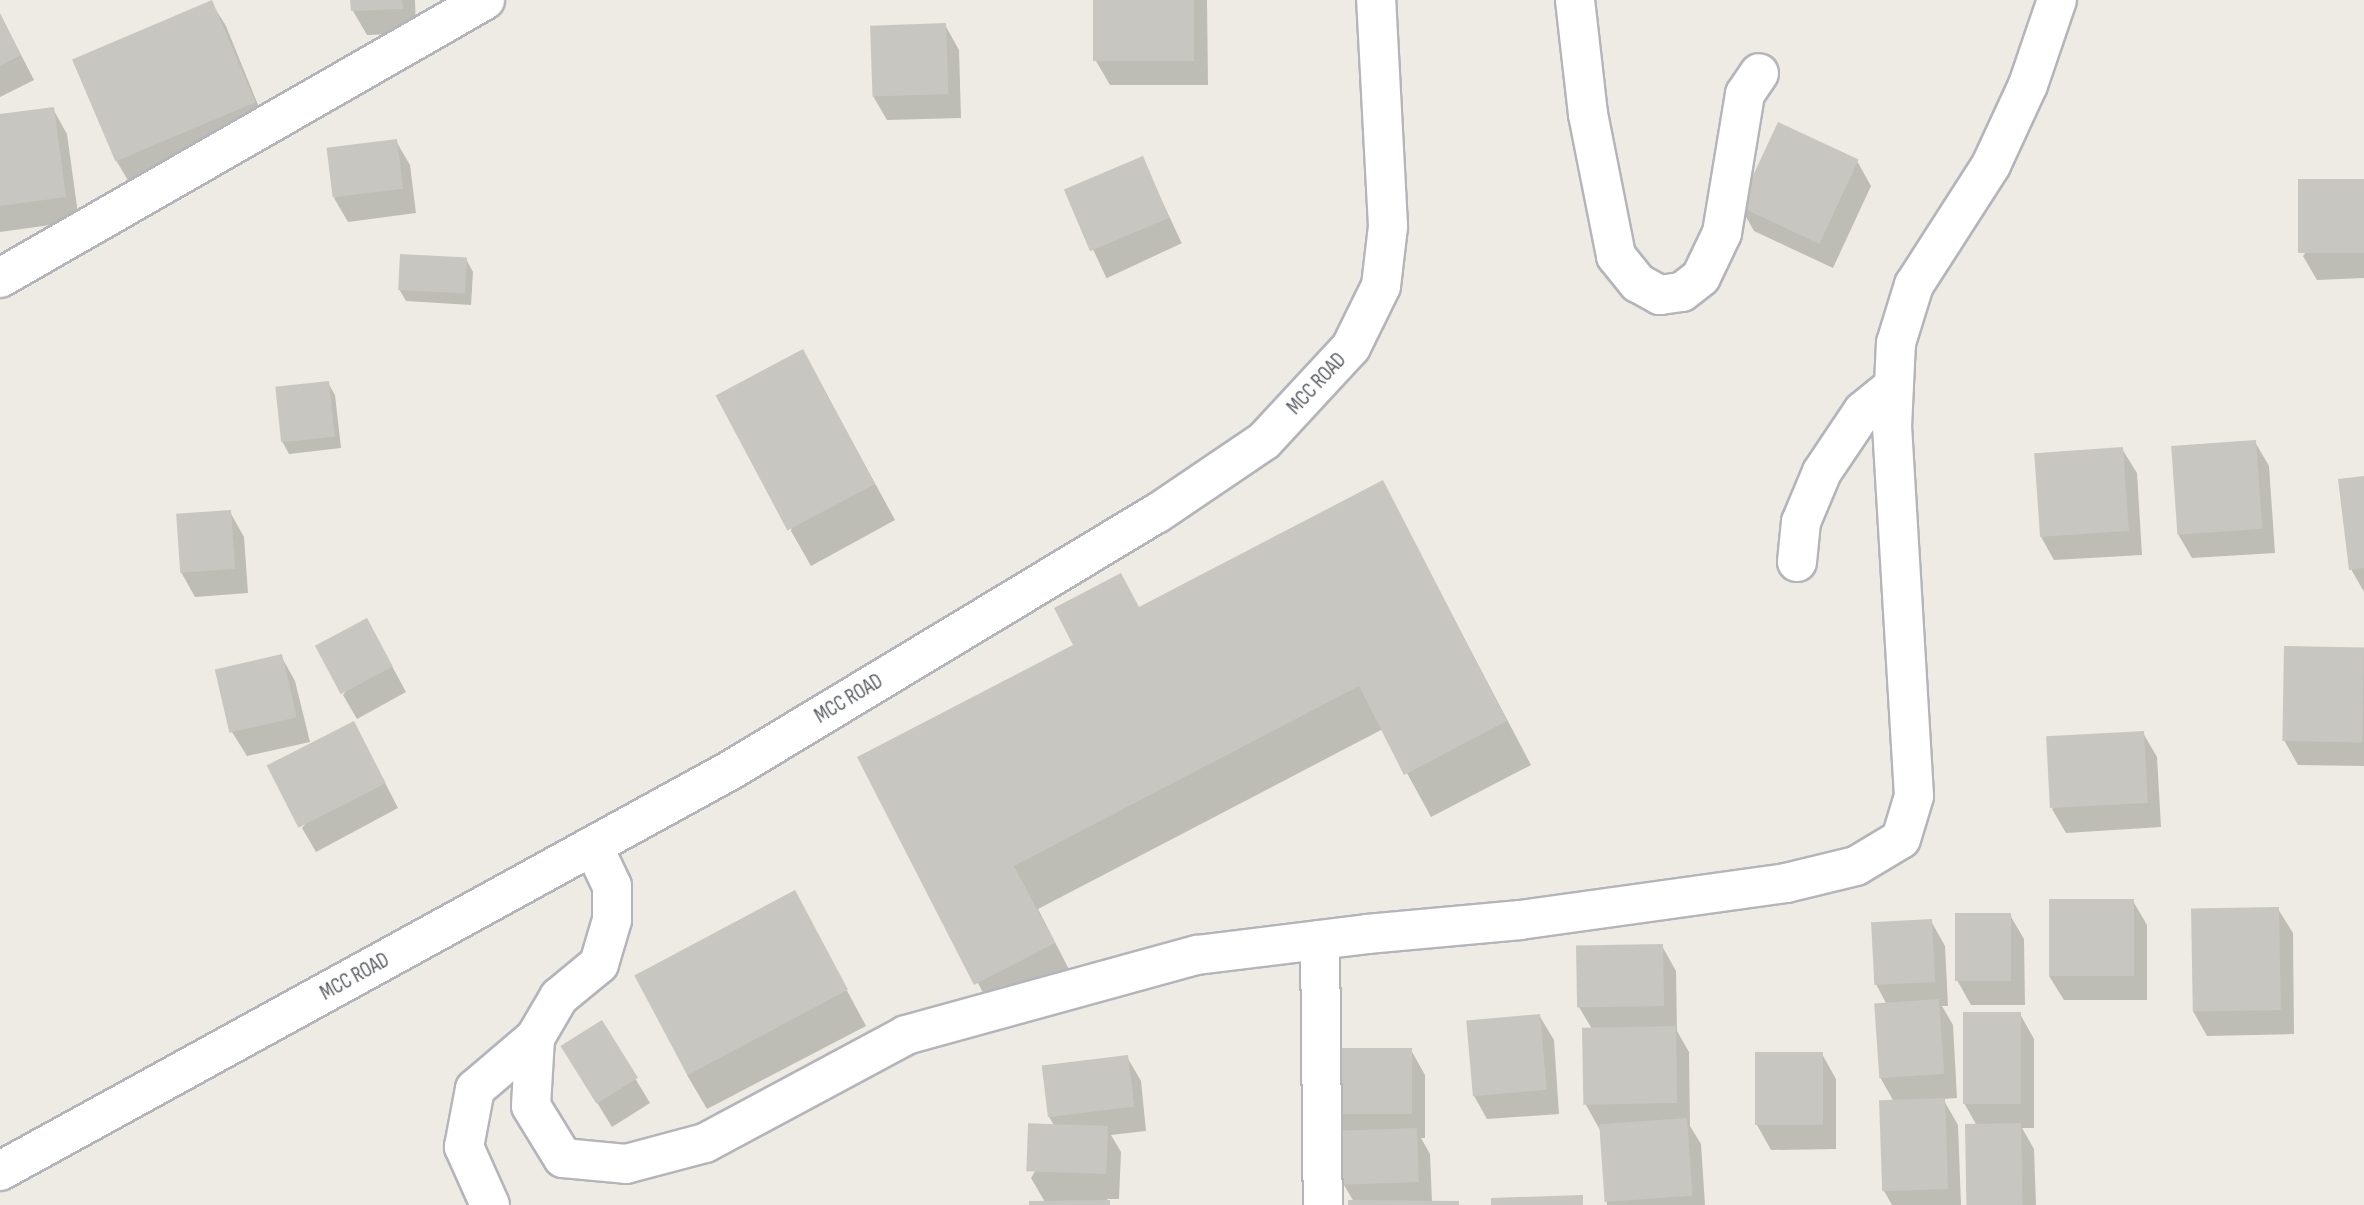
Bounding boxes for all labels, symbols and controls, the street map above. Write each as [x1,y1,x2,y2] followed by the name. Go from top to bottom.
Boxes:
[1282,348,1352,420] street label: MCC ROAD
[810,669,888,729] street label: MCC ROAD
[316,948,394,1006] street label: MCC ROAD

